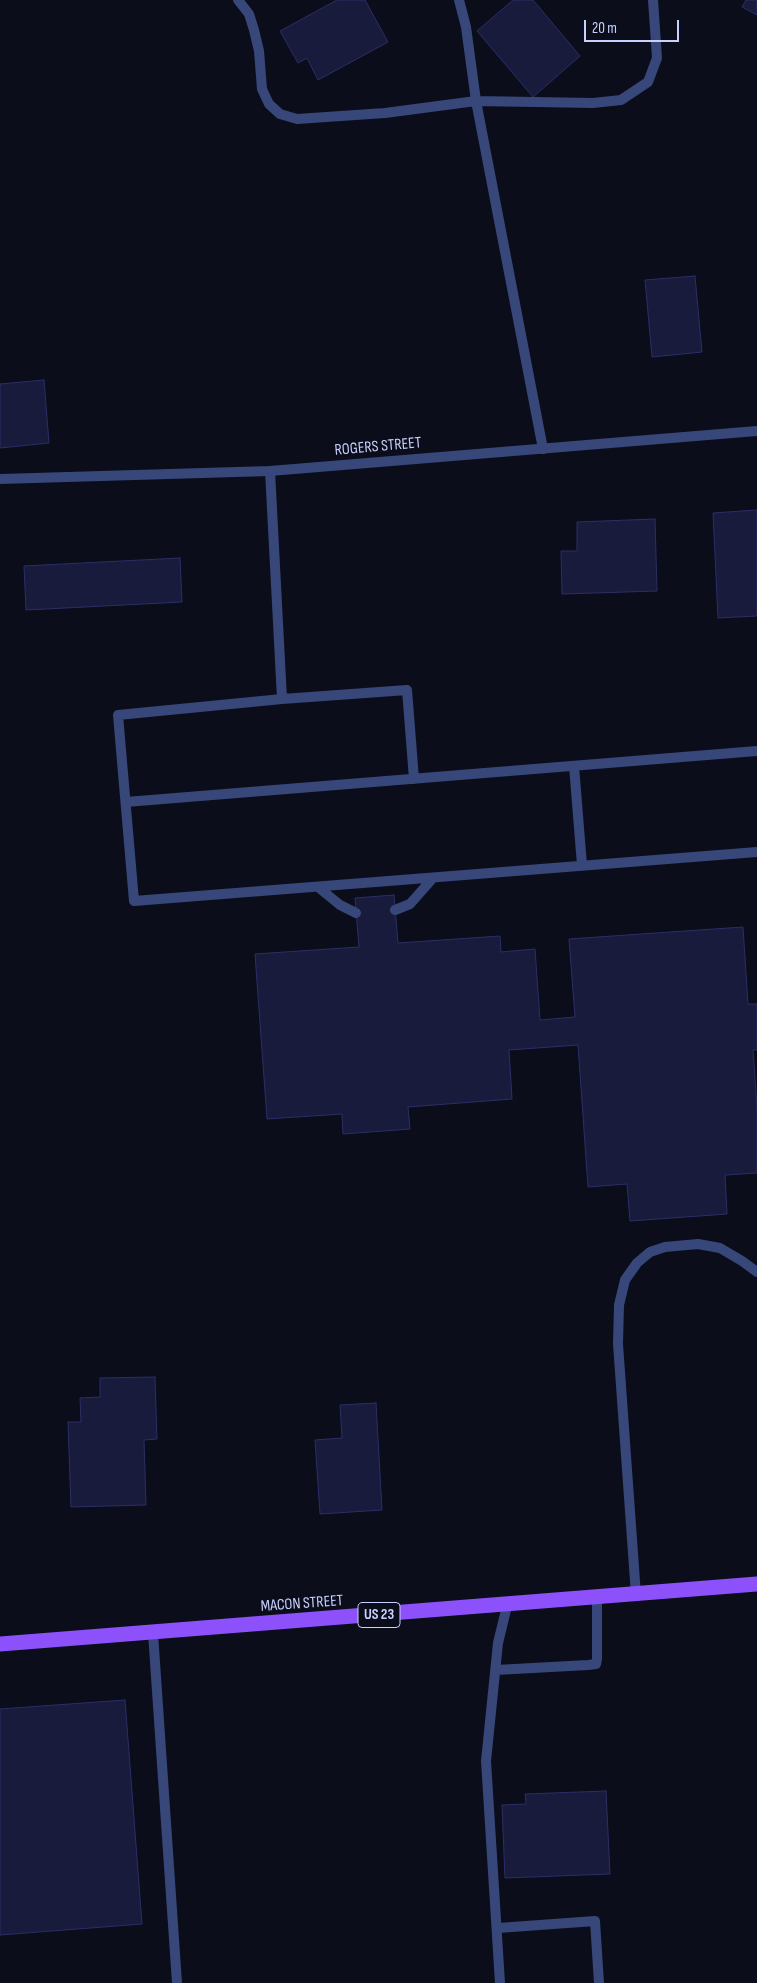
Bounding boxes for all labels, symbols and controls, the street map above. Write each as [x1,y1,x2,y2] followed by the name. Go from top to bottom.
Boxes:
[587,10,682,42] scale bar
[592,19,617,38] text: 20 m
[334,434,422,460] street label: ROGERS STREET
[260,1592,344,1616] street label: MACON STREET
[358,1602,400,1628] road number: US 23

